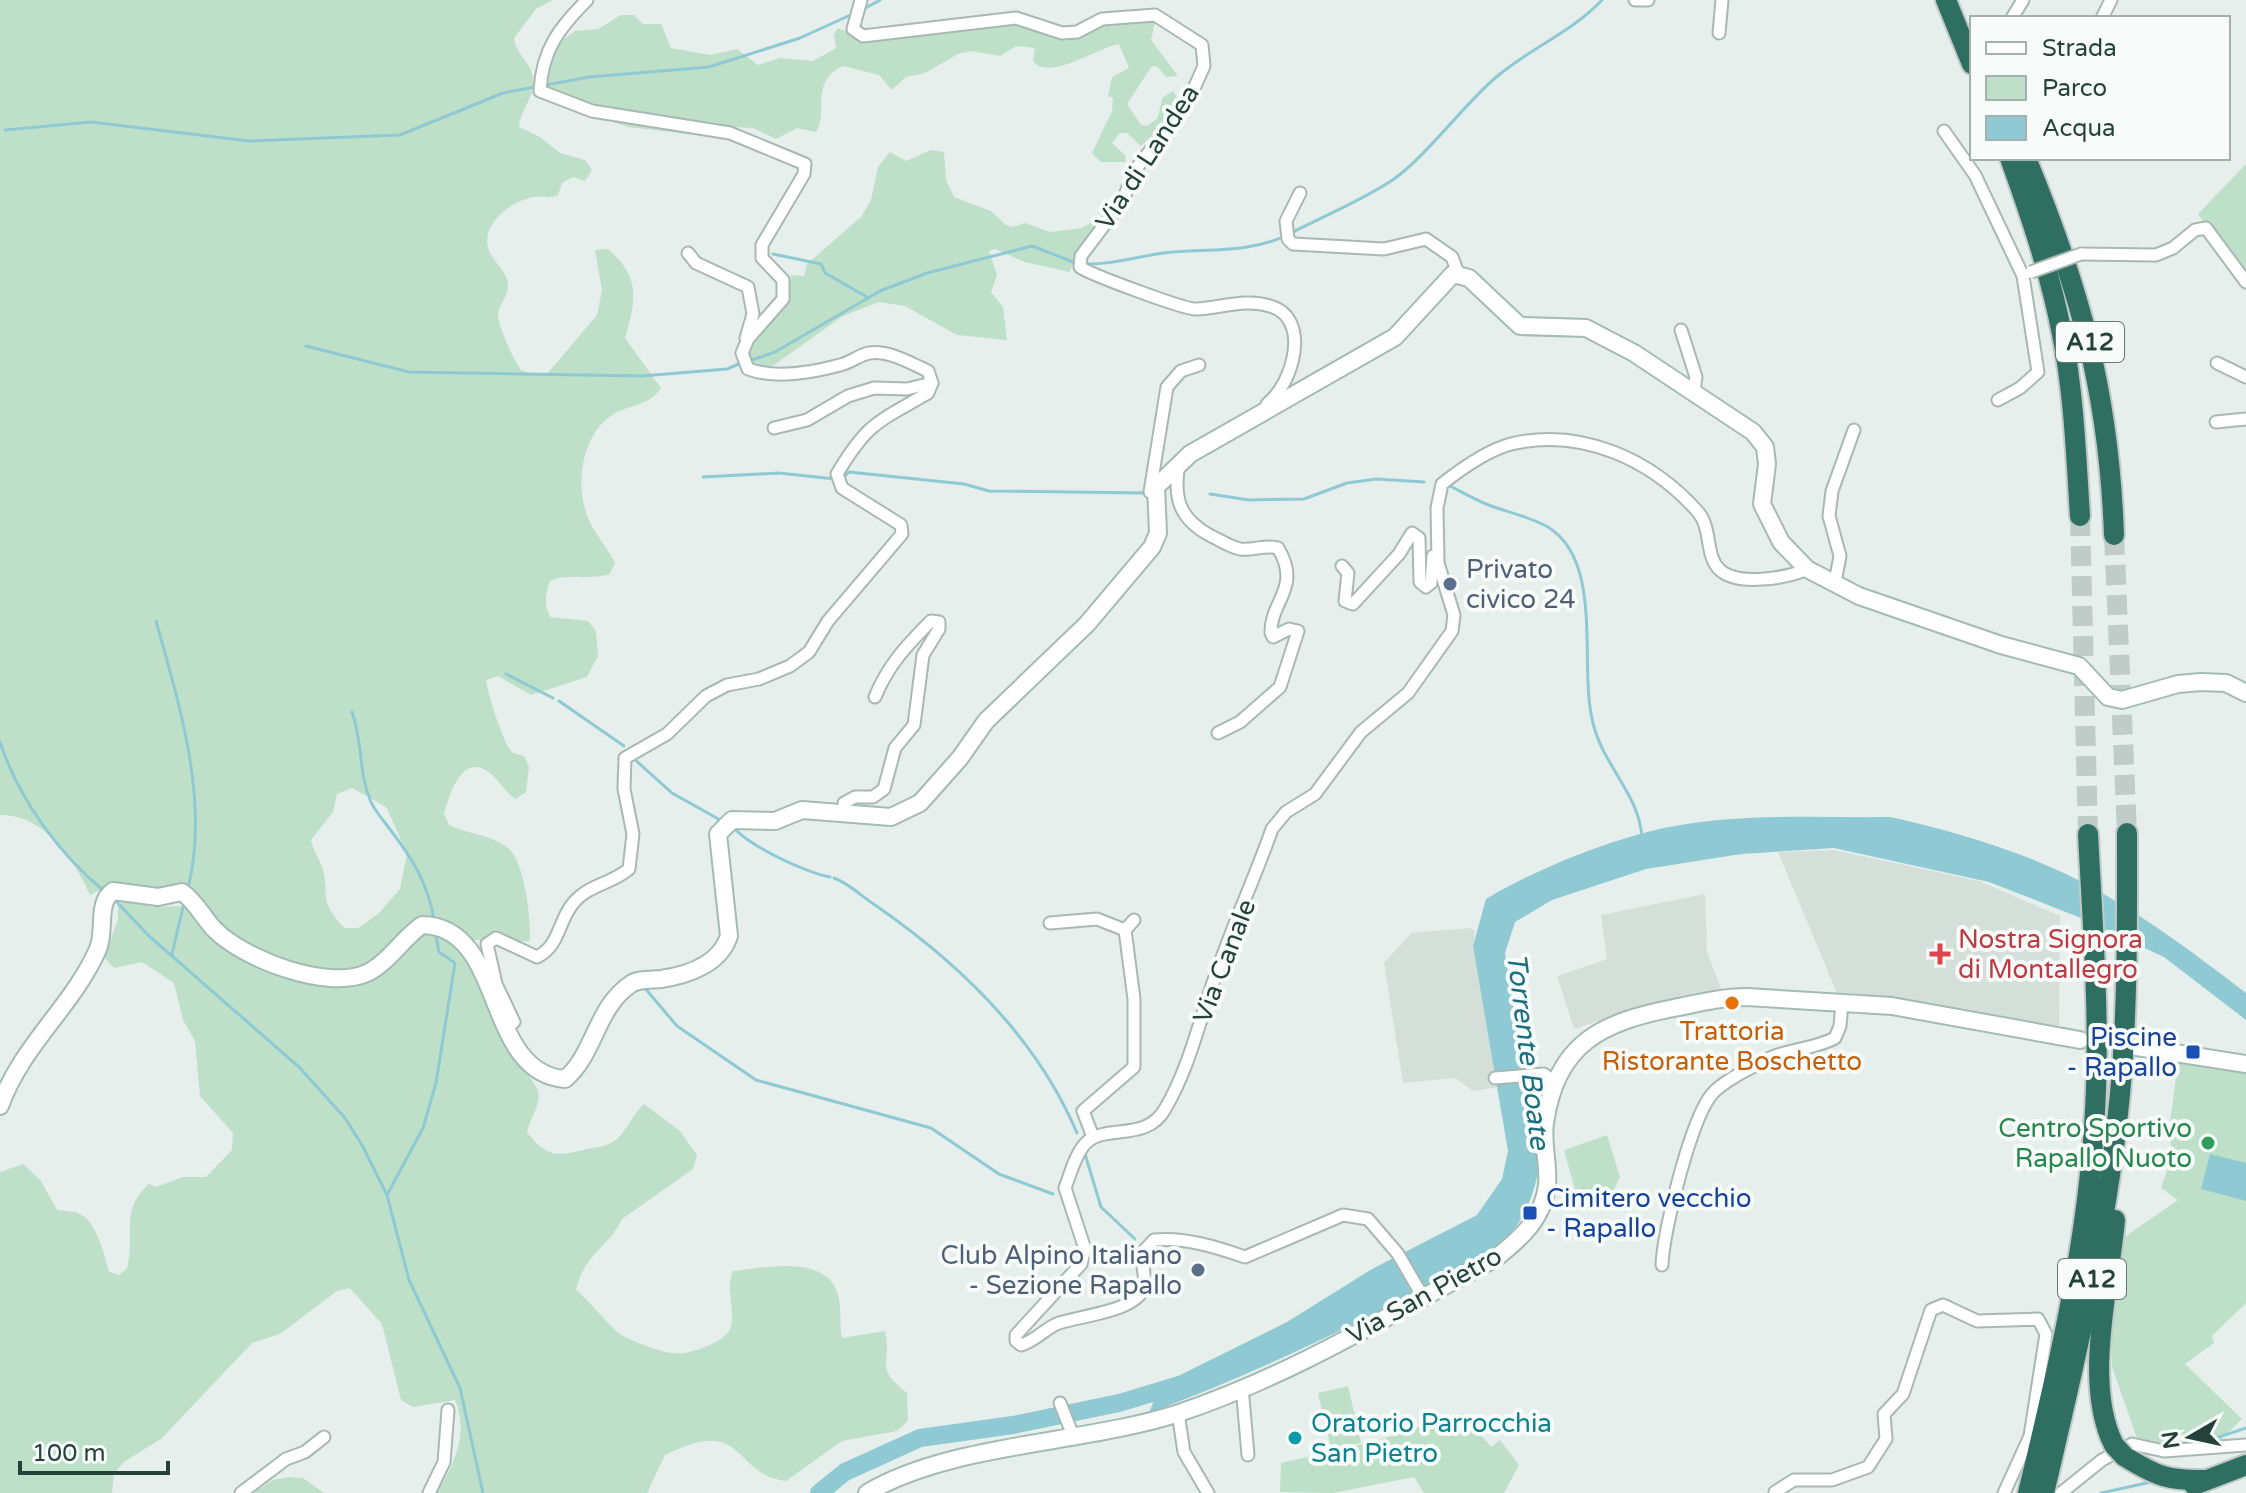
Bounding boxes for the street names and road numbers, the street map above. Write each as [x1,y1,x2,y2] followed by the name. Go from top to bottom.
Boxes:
[1089,79,1206,236] street label: Via di Landea
[2056,322,2124,362] road number: A12
[1187,895,1262,1027] street label: Via Canale
[1341,1240,1507,1351] street label: Via San Pietro
[2058,1259,2126,1299] road number: A12

